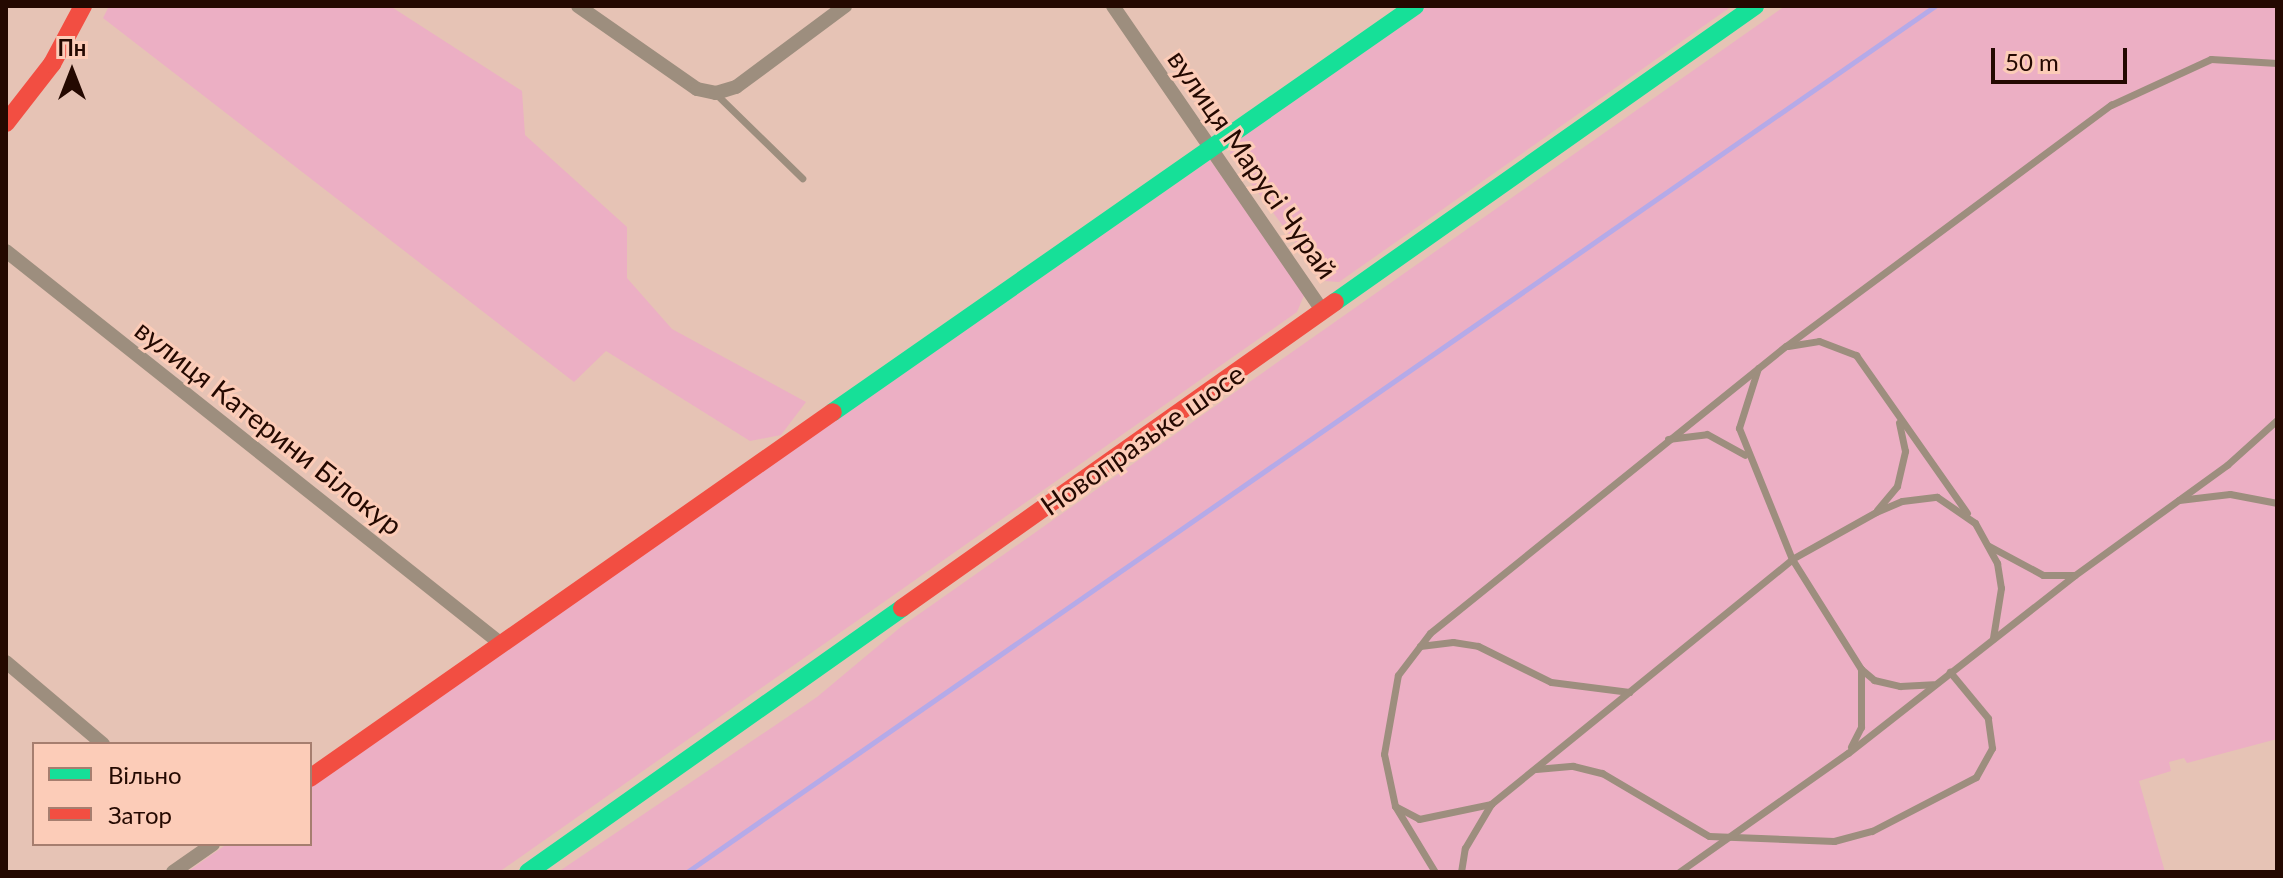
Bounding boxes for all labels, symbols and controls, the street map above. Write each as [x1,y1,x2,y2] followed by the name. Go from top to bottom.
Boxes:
[32,32,112,112] north arrow
[1995,32,2131,82] scale bar
[58,34,86,61] text: Пн
[1161,43,1345,285] street label: вулиця Марусі Чурай
[2005,47,2059,76] text: 50 m
[129,312,409,542] street label: вулиця Катерини Білокур
[1034,356,1250,522] street label: Новопразьке шосе
[32,742,312,846] legend
[108,760,182,789] text: Вільно
[108,800,172,829] text: Затор

